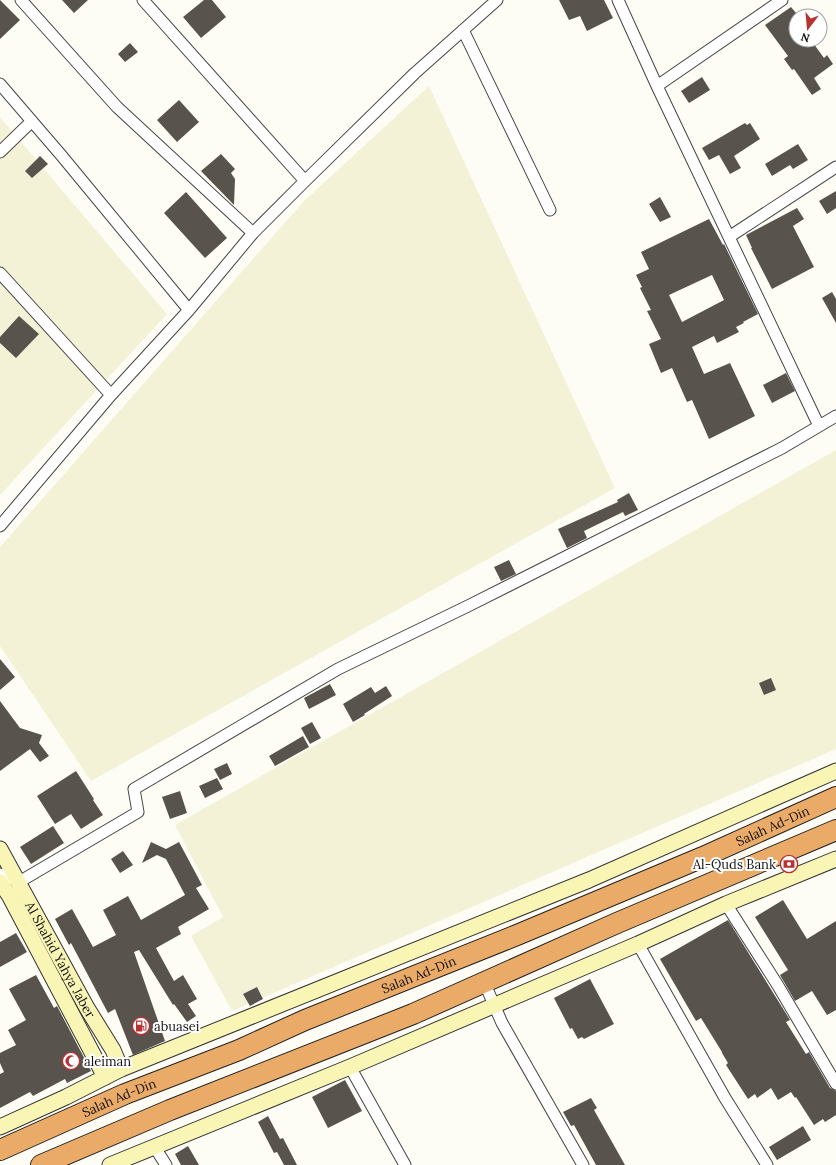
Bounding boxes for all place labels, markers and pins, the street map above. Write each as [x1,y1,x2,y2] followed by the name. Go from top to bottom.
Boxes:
[779,854,799,874] bank icon: Al-Quds Bank
[692,856,776,873] place label: Al-Quds Bank
[131,1016,151,1036] fuel station icon: abuasei
[154,1018,200,1035] place label: abuasei
[61,1051,81,1071] mosque icon: aleiman
[84,1053,131,1070] place label: aleiman

